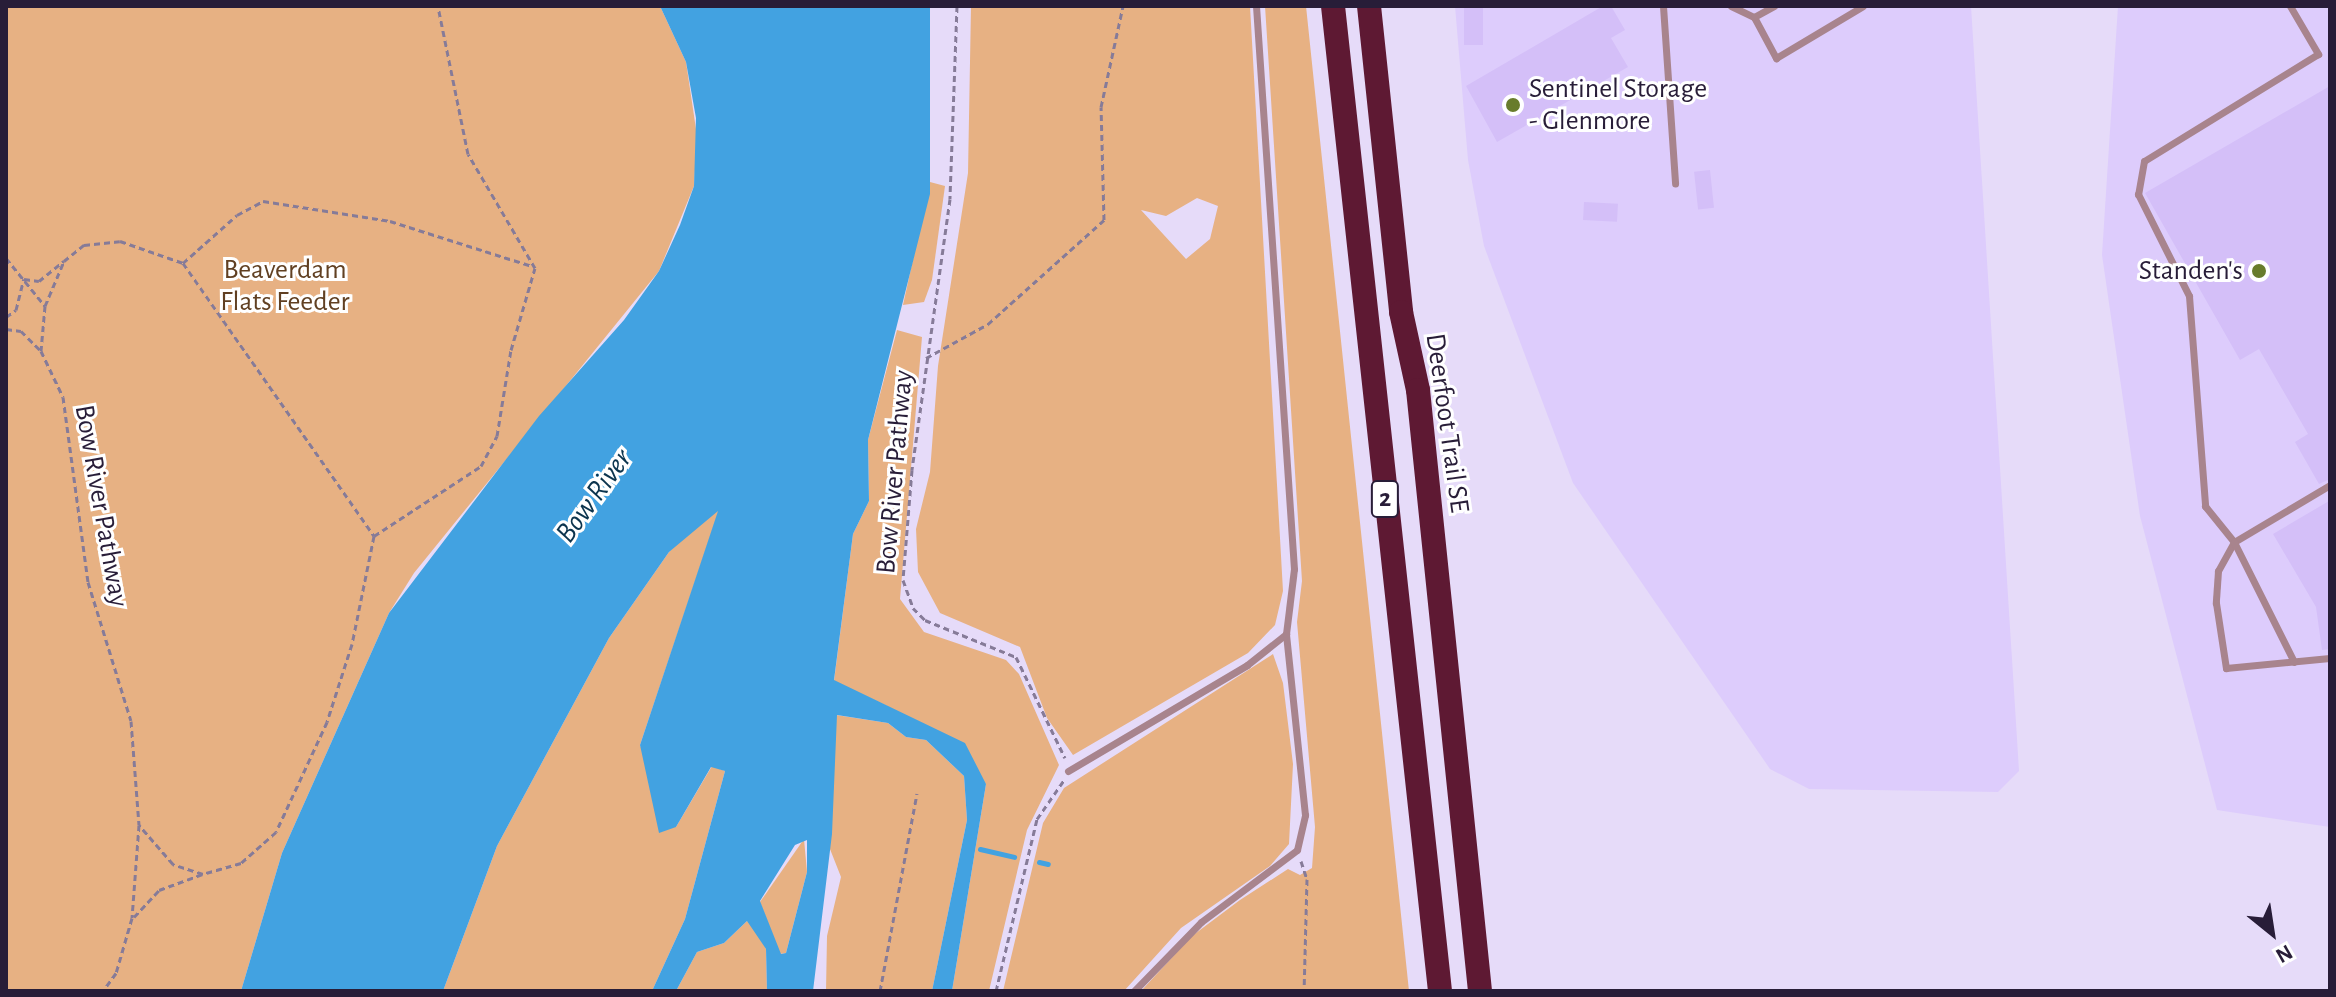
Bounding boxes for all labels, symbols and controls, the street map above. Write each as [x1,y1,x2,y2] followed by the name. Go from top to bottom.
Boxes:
[1529,72,1707,138] place label: Sentinel Storage - Glenmore
[1504,96,1522,114] marker: Sentinel Storage - Glenmore
[220,253,350,319] park label: Beaverdam Flats Feeder
[2139,254,2243,288] place label: Standen's
[2250,262,2268,280] marker: Standen's
[1418,331,1476,515] street label: Deerfoot Trail SE
[869,369,921,575] street label: Bow River Pathway
[67,402,135,610] street label: Bow River Pathway
[548,442,640,550] water label: Bow River
[1369,477,1401,521] road number: 2
[2232,893,2312,973] north arrow
[2272,940,2296,967] text: N

